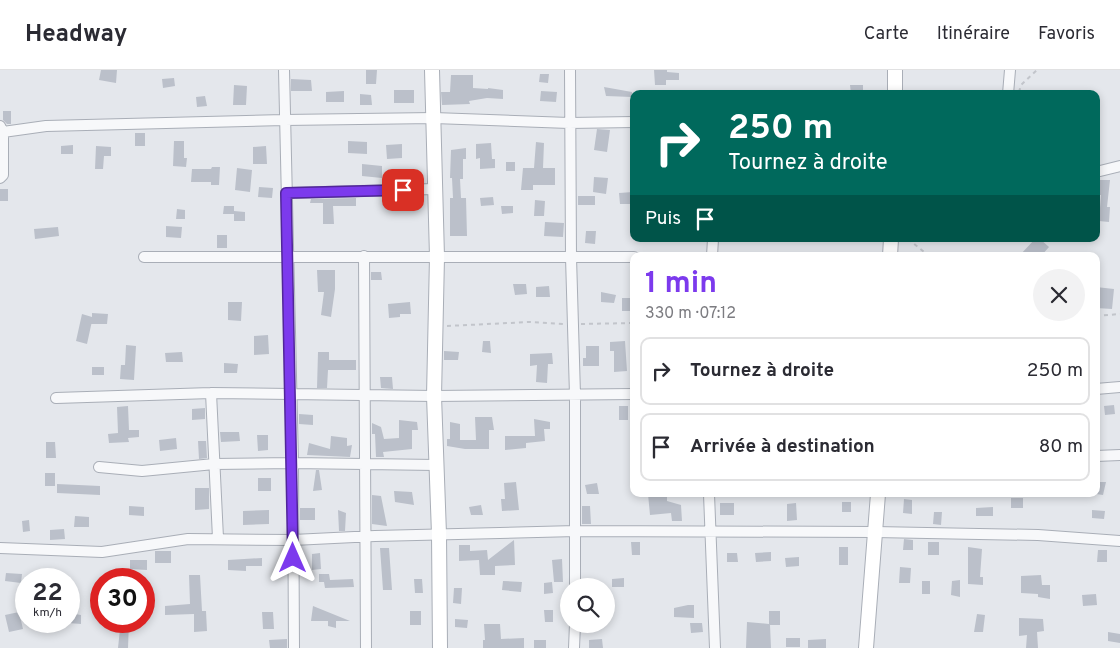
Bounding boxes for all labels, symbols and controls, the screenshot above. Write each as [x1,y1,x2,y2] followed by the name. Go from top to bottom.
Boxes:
[25,20,127,50] text: Headway
[864,23,909,46] text: Carte
[937,23,1010,46] text: Itinéraire
[1038,23,1095,46] text: Favoris
[728,107,833,151] text: 250 m
[645,110,710,175] icon: right
[728,150,888,177] text: Tournez à droite
[382,169,424,211] pin
[389,176,417,204] icon: arrive
[691,205,719,233] icon: arrive
[645,207,681,231] text: Puis
[645,266,717,303] text: 1 min
[1033,269,1085,321] button: close
[645,304,736,324] text: 330 m · 07:12
[647,357,675,385] icon: right
[690,359,834,383] text: Tournez à droite
[1027,359,1083,383] text: 250 m
[647,433,675,461] icon: arrive
[690,435,875,459] text: Arrivée à destination
[1039,435,1083,459] text: 80 m
[266,531,318,583] position arrow
[90,568,155,633] speed limit sign: 30
[32,578,63,610] text: 22
[560,578,615,633] map controls
[560,578,615,633] button: search
[33,605,62,621] text: km/h

